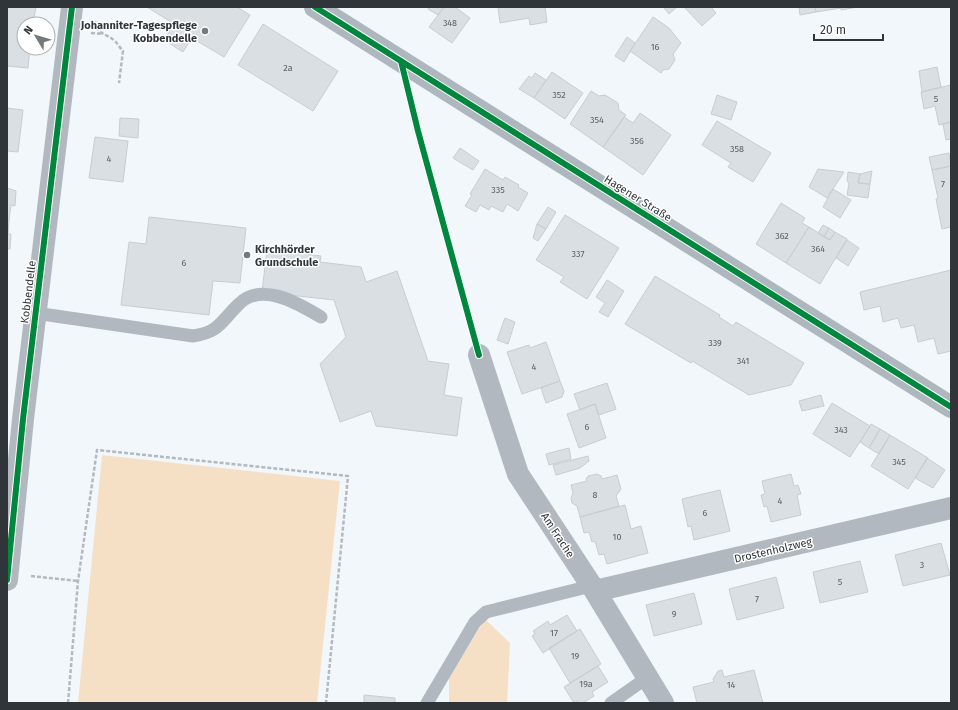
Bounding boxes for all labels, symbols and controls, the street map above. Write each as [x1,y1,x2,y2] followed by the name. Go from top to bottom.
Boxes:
[16,16,56,56] north arrow
[814,16,883,42] scale bar
[443,18,457,28] house number: 348
[80,19,197,45] place label: Johanniter-Tagespflege Kobbendelle
[21,23,36,37] text: N
[820,23,846,37] text: 20 m
[200,26,210,36] marker: Johanniter-Tagespflege Kobbendelle
[651,42,660,52] house number: 16
[283,63,293,73] house number: 2a
[552,90,566,100] house number: 352
[934,94,939,104] house number: 5
[590,115,604,125] house number: 354
[630,136,644,146] house number: 356
[730,144,744,154] house number: 358
[107,154,112,164] house number: 4
[602,173,674,224] street label: Hagener Straße
[941,179,945,189] house number: 7
[491,185,505,195] house number: 335
[775,231,789,241] house number: 362
[255,243,318,269] place label: Kirchhörder Grundschule
[811,244,825,254] house number: 364
[572,249,584,259] house number: 337
[242,250,252,260] marker: Kirchhörder Grundschule
[182,258,187,268] house number: 6
[18,260,39,324] street label: Kobbendelle
[708,338,722,348] house number: 339
[737,356,749,366] house number: 341
[532,362,537,372] house number: 4
[585,422,590,432] house number: 6
[834,425,848,435] house number: 343
[892,457,906,467] house number: 345
[593,490,598,500] house number: 8
[778,496,783,506] house number: 4
[703,508,708,518] house number: 6
[538,510,577,560] street label: Am Frache
[613,532,621,542] house number: 10
[733,535,814,566] street label: Drostenholzweg
[920,560,924,570] house number: 3
[838,577,843,587] house number: 5
[755,594,759,604] house number: 7
[672,609,677,619] house number: 9
[550,628,558,638] house number: 17
[571,651,580,661] house number: 19
[579,679,593,689] house number: 19a
[727,680,736,690] house number: 14

